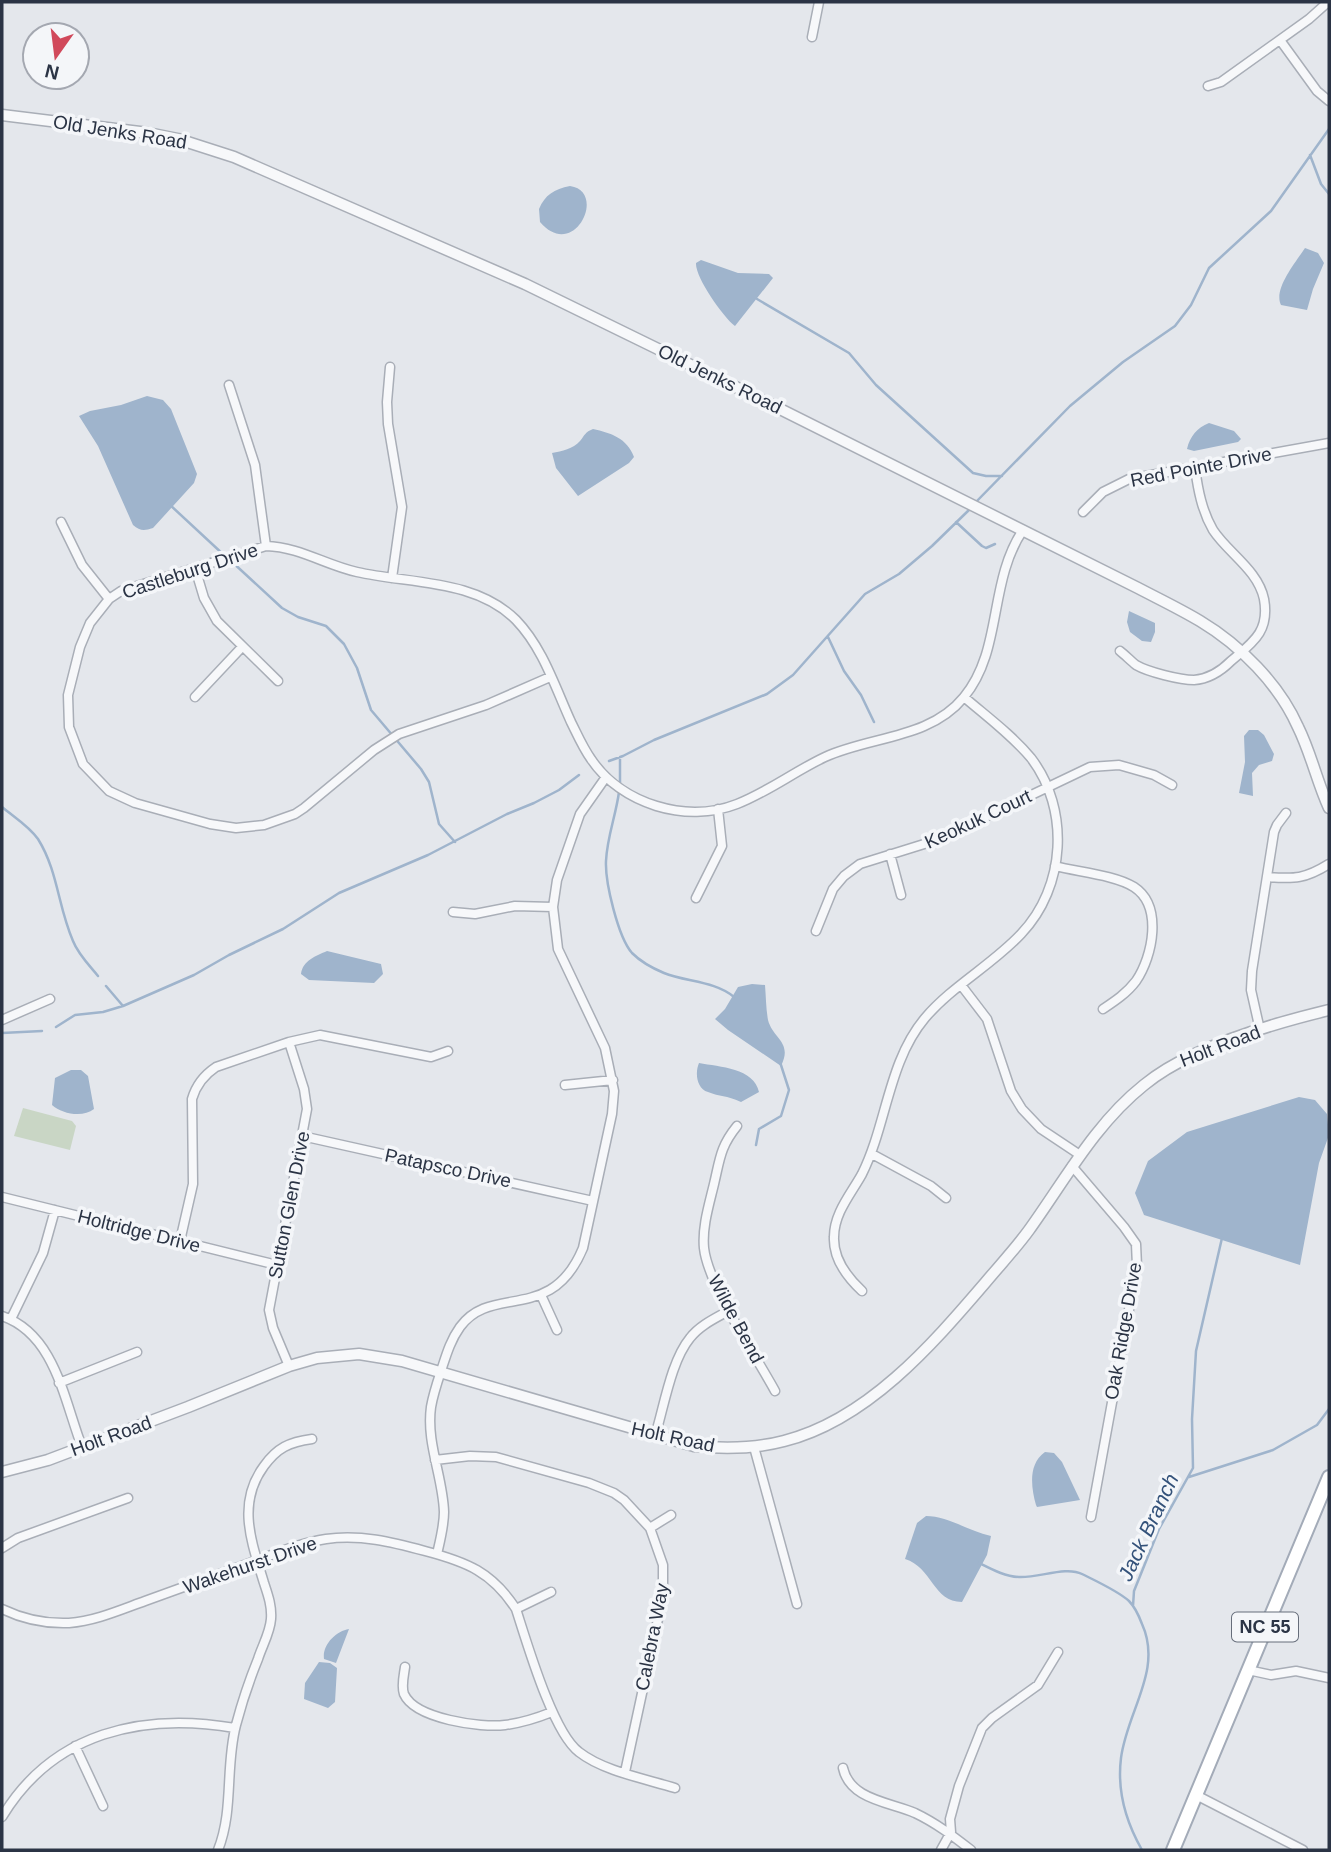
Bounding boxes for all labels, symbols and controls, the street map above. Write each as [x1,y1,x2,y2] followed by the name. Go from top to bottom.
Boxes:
[21,21,91,91] north arrow
[43,60,61,84] text: N
[52,111,188,153] street label: Old Jenks Road
[655,340,785,418] street label: Old Jenks Road
[1129,443,1273,491] street label: Red Pointe Drive
[119,539,261,603] street label: Castleburg Drive
[921,785,1035,853] street label: Keokuk Court
[1177,1021,1263,1071] street label: Holt Road
[264,1129,314,1281] street label: Sutton Glen Drive
[383,1144,513,1192] street label: Patapsco Drive
[75,1206,203,1256] street label: Holtridge Drive
[1101,1261,1145,1401] street label: Oak Ridge Drive
[704,1271,768,1367] street label: Wilde Bend
[68,1412,154,1460] street label: Holt Road
[629,1418,717,1456] street label: Holt Road
[1113,1470,1183,1585] water label: Jack Branch
[181,1532,319,1598] street label: Wakehurst Drive
[631,1581,673,1693] street label: Calebra Way
[1232,1612,1298,1642] road number: NC 55

